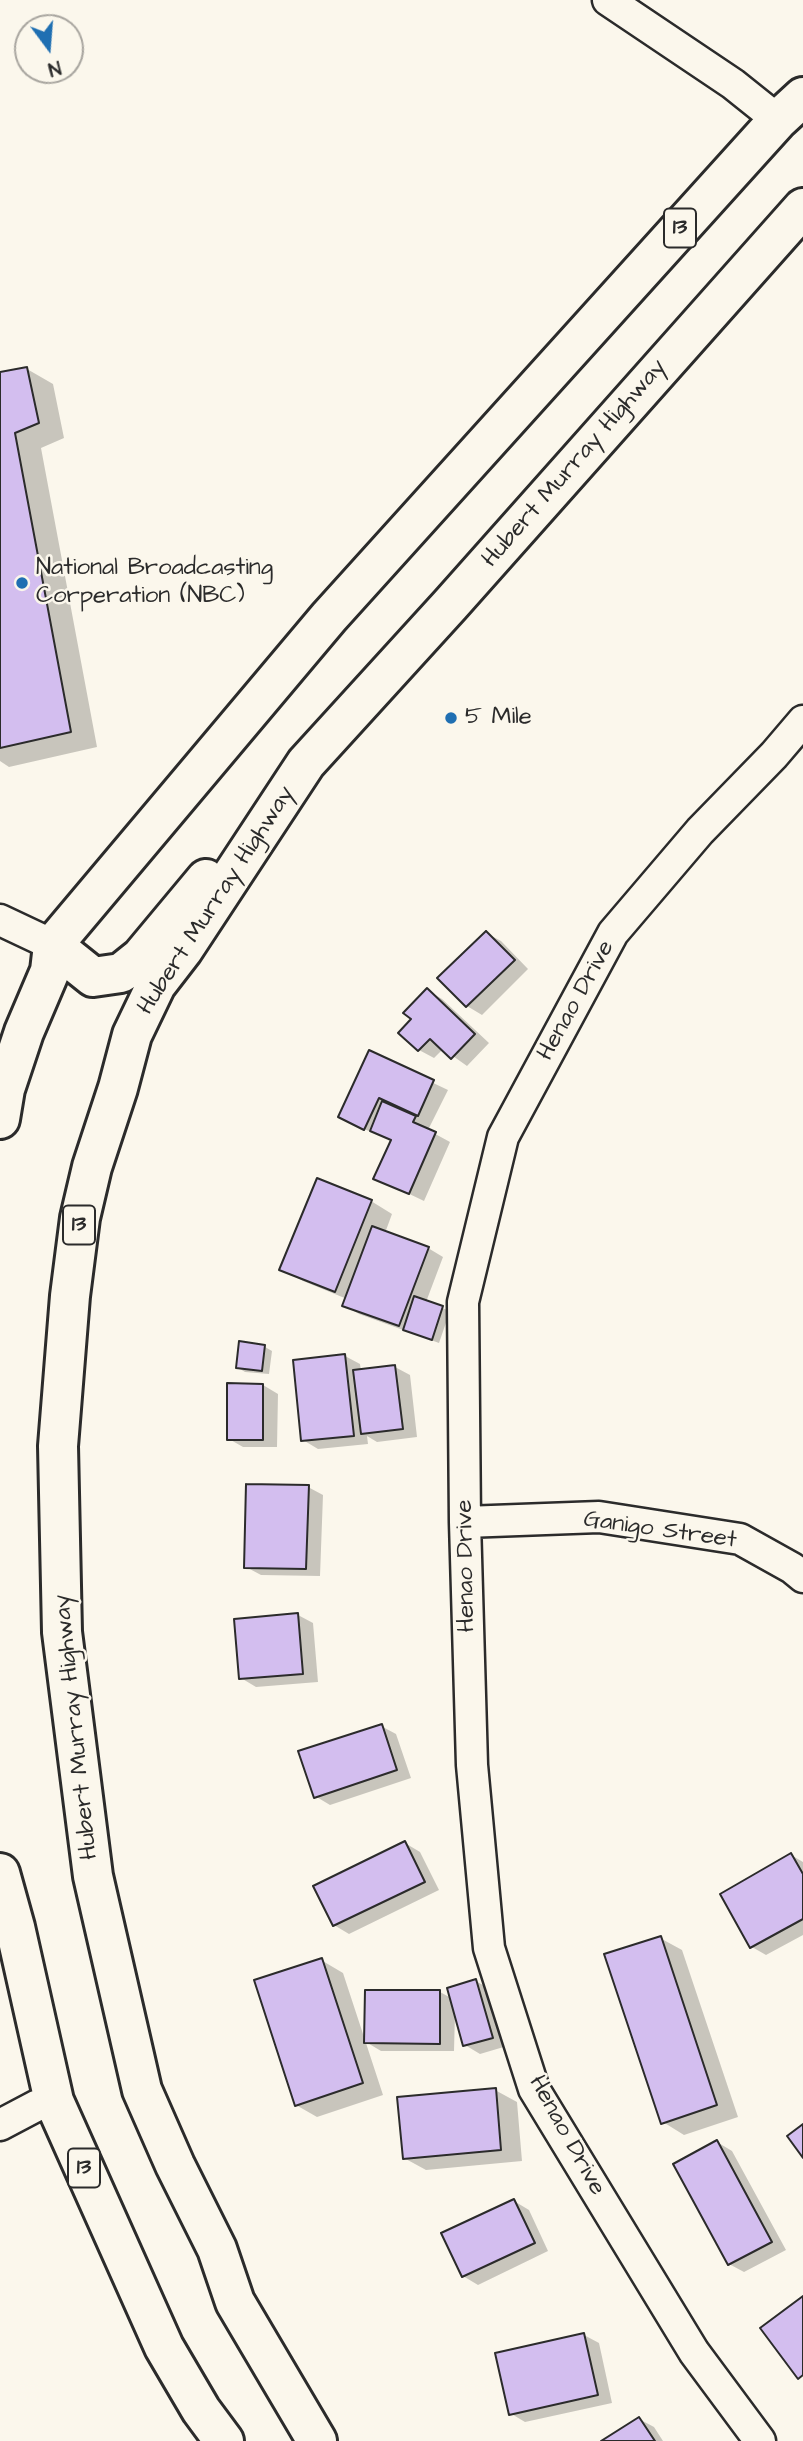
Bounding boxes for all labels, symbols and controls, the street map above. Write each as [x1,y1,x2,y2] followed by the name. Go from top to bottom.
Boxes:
[14,14,84,84] north arrow
[45,53,64,82] text: N
[664,208,696,247] road number: 13
[477,354,673,574] street label: Hubert Murray Highway
[36,555,273,611] place label: National Broadcasting Corperation (NBC)
[14,575,30,591] marker: National Broadcasting Corperation (NBC)
[465,704,532,732] place label: 5 Mile
[443,710,459,726] marker: 5 Mile
[132,781,302,1021] street label: Hubert Murray Highway
[532,936,622,1066] street label: Henao Drive
[63,1206,95,1244] road number: 13
[451,1499,483,1633] street label: Henao Drive
[582,1506,738,1556] street label: Ganigo Street
[49,1593,105,1861] street label: Hubert Murray Highway
[521,2071,611,2201] street label: Henao Drive
[68,2148,100,2188] road number: 13

